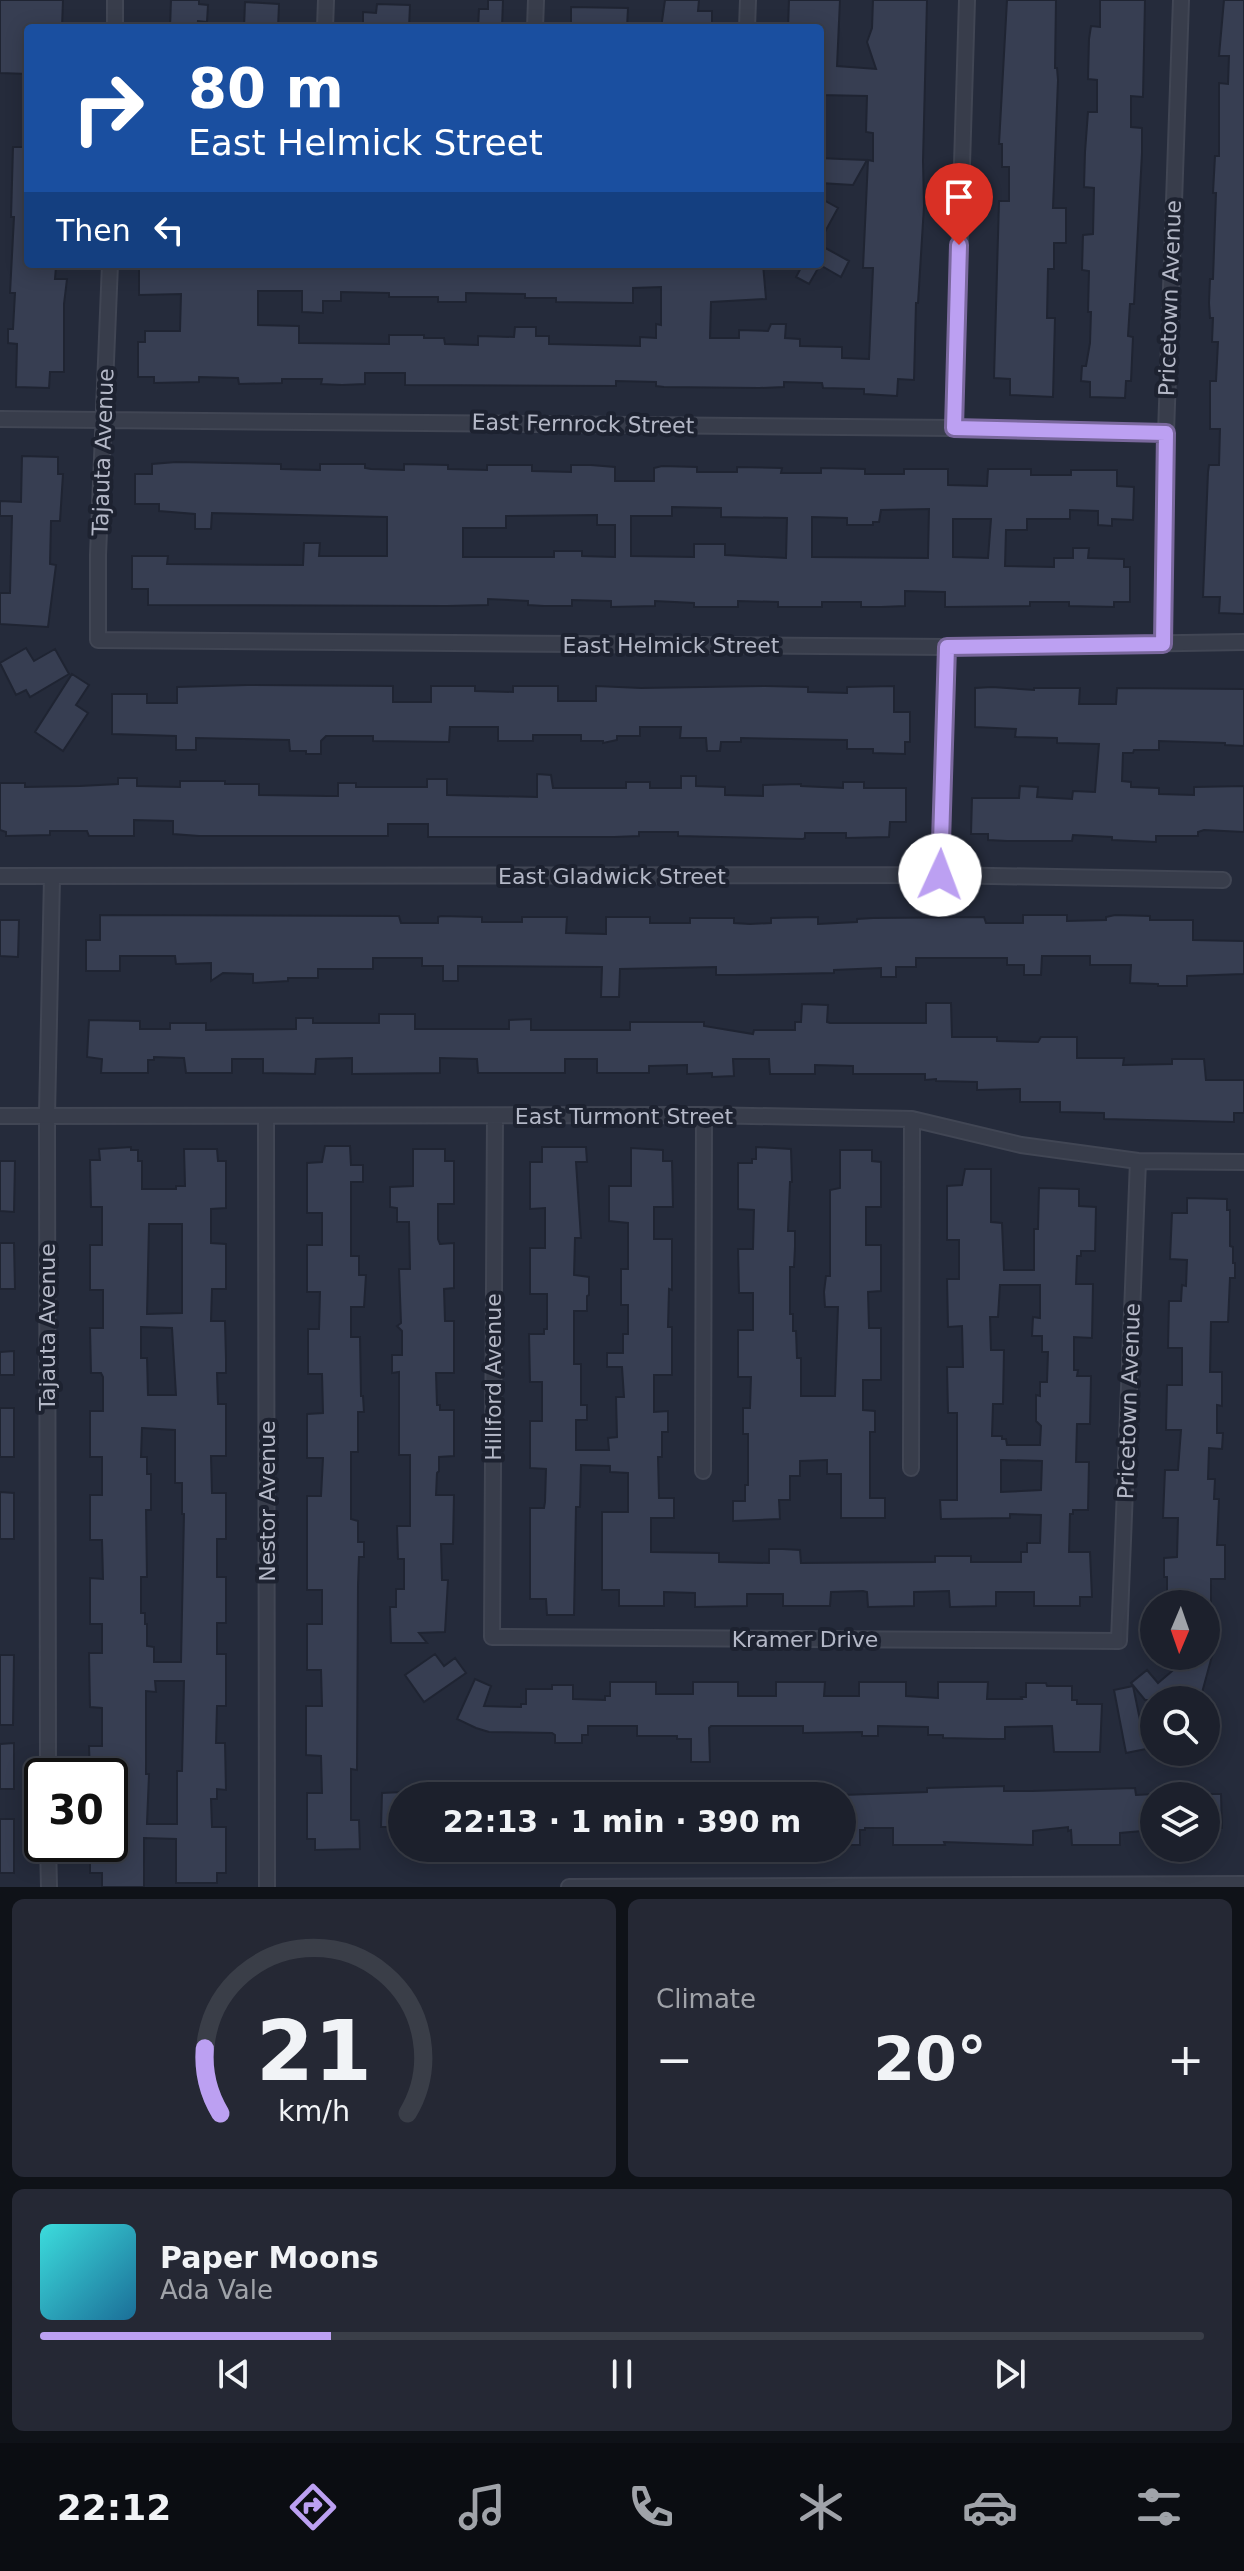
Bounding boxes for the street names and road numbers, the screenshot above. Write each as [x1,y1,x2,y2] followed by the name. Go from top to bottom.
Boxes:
[1154,199,1186,397] street label: Pricetown Avenue
[88,368,118,537] street label: Tajauta Avenue
[471,410,695,438] street label: East Fernrock Street
[563,633,780,658] street label: East Helmick Street
[498,864,726,889] street label: East Gladwick Street
[515,1104,734,1129] street label: East Turmont Street
[35,1243,60,1412] street label: Tajauta Avenue
[481,1293,506,1461] street label: Hillford Avenue
[1113,1302,1145,1500] street label: Pricetown Avenue
[255,1420,280,1582] street label: Nestor Avenue
[732,1627,878,1652] street label: Kramer Drive

